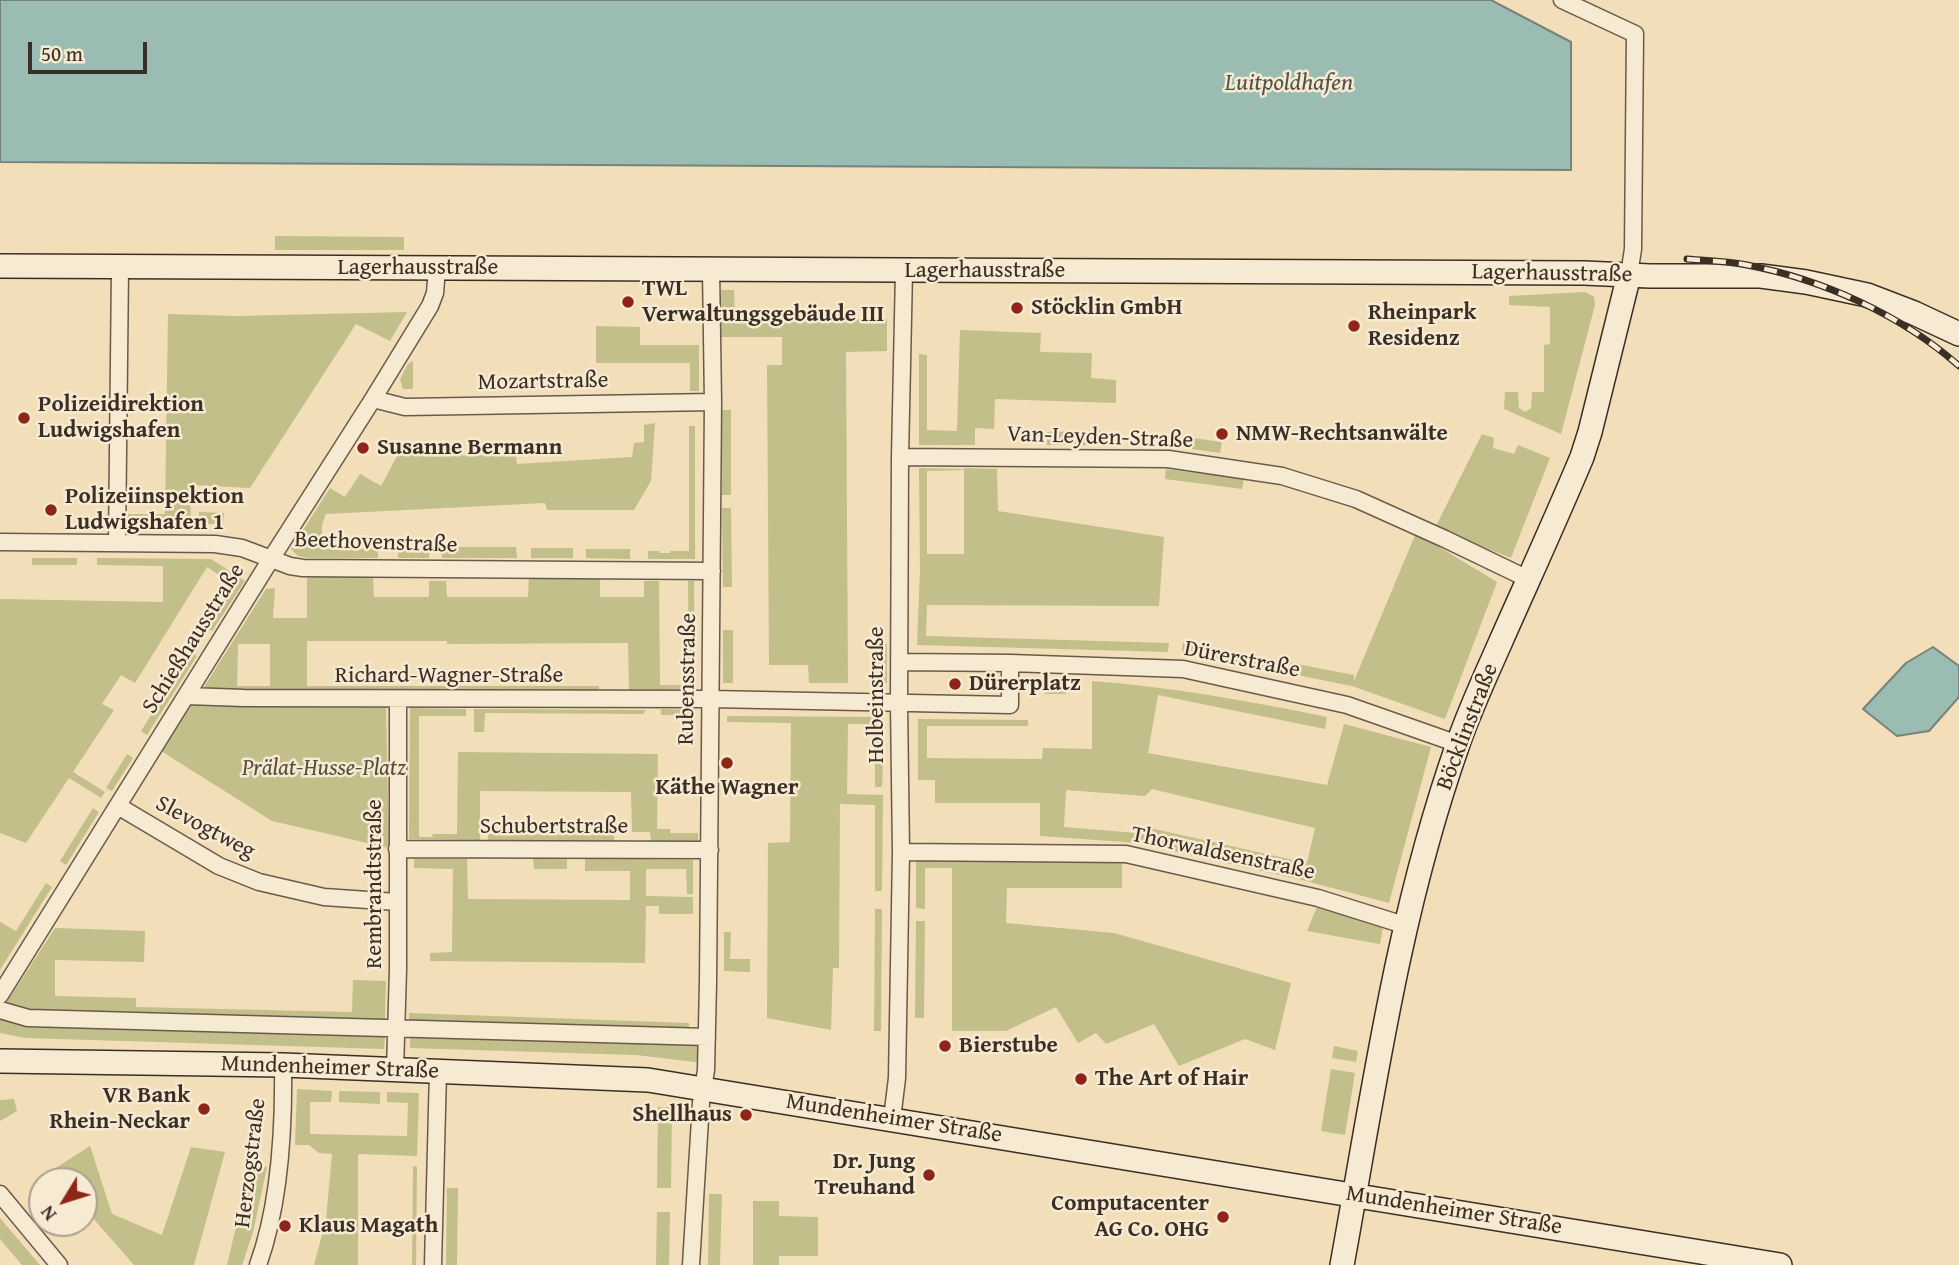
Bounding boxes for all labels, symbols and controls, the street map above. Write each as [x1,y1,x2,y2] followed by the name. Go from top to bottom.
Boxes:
[32,28,150,72] scale bar
[41,38,83,69] text: 50 m
[1225,70,1353,98] water label: Luitpoldhafen
[338,254,498,282] street label: Lagerhausstraße
[905,257,1065,285] street label: Lagerhausstraße
[1471,259,1633,289] street label: Lagerhausstraße
[642,275,884,329] place label: TWL Verwaltungsgebäude III
[620,294,636,310] marker: TWL Verwaltungsgebäude III
[1031,294,1182,322] place label: Stöcklin GmbH
[1368,299,1476,353] place label: Rheinpark Residenz
[1009,300,1025,316] marker: Stöcklin GmbH
[1346,318,1362,334] marker: Rheinpark Residenz
[477,367,609,397] street label: Mozartstraße
[38,391,204,445] place label: Polizeidirektion Ludwigshafen
[16,410,32,426] marker: Polizeidirektion Ludwigshafen
[1236,420,1448,448] place label: NMW-Rechtsanwälte
[1006,421,1194,455] street label: Van-Leyden-Straße
[1214,426,1230,442] marker: NMW-Rechtsanwälte
[377,434,562,462] place label: Susanne Bermann
[355,440,371,456] marker: Susanne Bermann
[65,483,244,537] place label: Polizeiinspektion Ludwigshafen 1
[43,502,59,518] marker: Polizeiinspektion Ludwigshafen 1
[294,526,458,560] street label: Beethovenstraße
[137,559,251,719] street label: Schießhausstraße
[673,613,703,745] street label: Rubensstraße
[863,626,891,764] street label: Holbeinstraße
[1182,635,1302,685] street label: Dürerstraße
[1431,660,1505,794] street label: Böcklinstraße
[335,662,563,690] street label: Richard-Wagner-Straße
[969,670,1081,698] place label: Dürerplatz
[947,676,963,692] marker: Dürerplatz
[242,755,406,783] park label: Prälat-Husse-Platz
[719,755,735,771] marker: Käthe Wagner
[656,774,798,802] place label: Käthe Wagner
[150,790,260,866] street label: Slevogtweg
[361,799,389,969] street label: Rembrandtstraße
[480,813,628,841] street label: Schubertstraße
[1129,821,1317,887] street label: Thorwaldsenstraße
[959,1032,1058,1060] place label: Bierstube
[937,1038,953,1054] marker: Bierstube
[220,1050,440,1086] street label: Mundenheimer Straße
[1095,1065,1248,1093] place label: The Art of Hair
[1073,1071,1089,1087] marker: The Art of Hair
[49,1082,190,1136] place label: VR Bank Rhein-Neckar
[784,1088,1004,1150] street label: Mundenheimer Straße
[229,1097,273,1229] street label: Herzogstraße
[196,1101,212,1117] marker: VR Bank Rhein-Neckar
[632,1101,732,1129] place label: Shellhaus
[738,1107,754,1123] marker: Shellhaus
[815,1148,915,1202] place label: Dr. Jung Treuhand
[28,1167,98,1237] north arrow
[921,1167,937,1183] marker: Dr. Jung Treuhand
[1344,1180,1564,1242] street label: Mundenheimer Straße
[1051,1190,1209,1244] place label: Computacenter AG Co. OHG
[33,1200,63,1227] text: N
[1215,1209,1231,1225] marker: Computacenter AG Co. OHG
[299,1212,438,1240] place label: Klaus Magath
[277,1218,293,1234] marker: Klaus Magath

